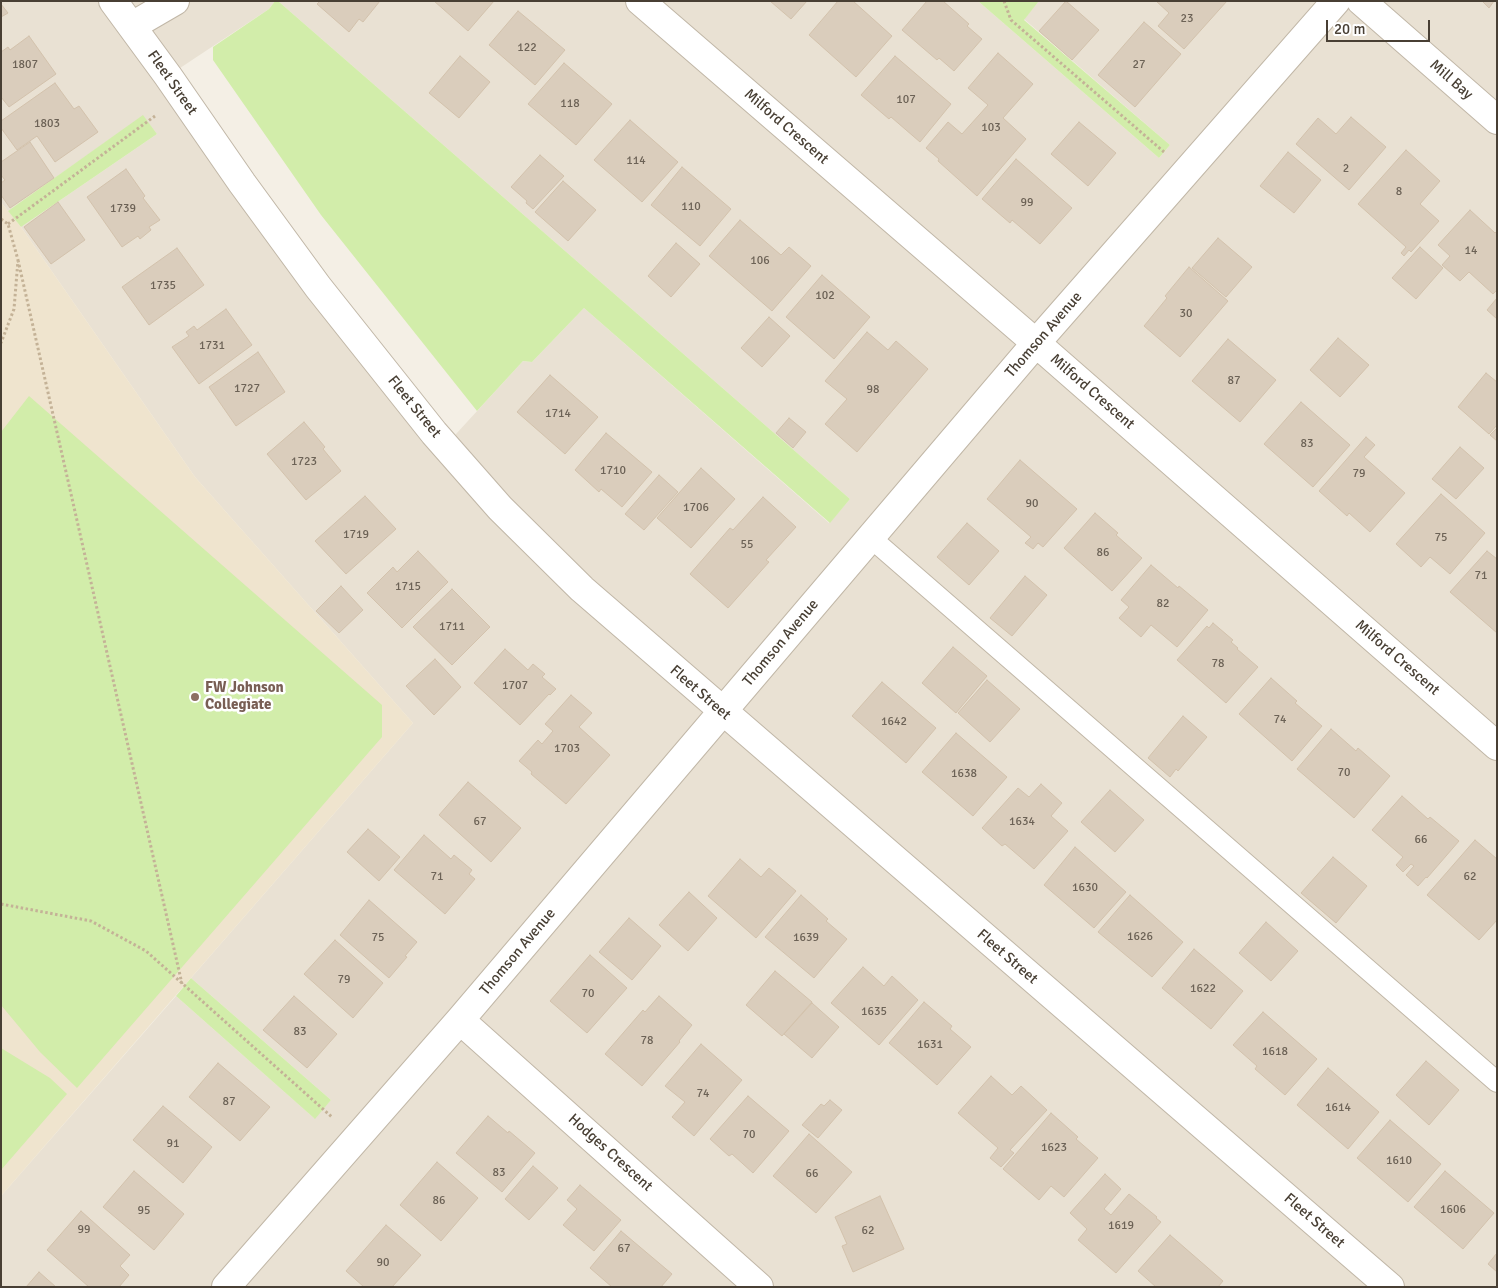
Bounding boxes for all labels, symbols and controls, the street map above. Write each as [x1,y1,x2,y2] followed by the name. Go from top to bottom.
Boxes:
[1328,10,1432,42] scale bar
[1181,12,1193,26] house number: 23
[1334,20,1365,38] text: 20 m
[517,41,537,55] house number: 122
[143,47,201,119] street label: Fleet Street
[1426,56,1476,104] street label: Mill Bay
[12,58,38,72] house number: 1807
[1133,58,1145,72] house number: 27
[740,85,832,169] street label: Milford Crescent
[896,93,916,107] house number: 107
[560,97,580,111] house number: 118
[34,117,60,131] house number: 1803
[981,121,1001,135] house number: 103
[626,154,646,168] house number: 114
[1343,162,1349,176] house number: 2
[1396,185,1402,199] house number: 8
[1021,196,1033,210] house number: 99
[681,200,701,214] house number: 110
[110,202,136,216] house number: 1739
[1465,244,1477,258] house number: 14
[750,254,770,268] house number: 106
[150,279,176,293] house number: 1735
[1002,288,1086,382] street label: Thomson Avenue
[815,289,835,303] house number: 102
[1180,307,1192,321] house number: 30
[199,339,225,353] house number: 1731
[1046,350,1138,434] street label: Milford Crescent
[383,372,445,442] street label: Fleet Street
[1228,374,1240,388] house number: 87
[234,382,260,396] house number: 1727
[867,383,879,397] house number: 98
[545,407,571,421] house number: 1714
[1301,437,1313,451] house number: 83
[291,455,317,469] house number: 1723
[600,464,626,478] house number: 1710
[1353,467,1365,481] house number: 79
[1026,497,1038,511] house number: 90
[683,501,709,515] house number: 1706
[343,528,369,542] house number: 1719
[1435,531,1447,545] house number: 75
[741,538,753,552] house number: 55
[1097,546,1109,560] house number: 86
[1475,569,1487,583] house number: 71
[395,580,421,594] house number: 1715
[739,596,823,690] street label: Thomson Avenue
[1157,597,1169,611] house number: 82
[1351,616,1443,700] street label: Milford Crescent
[439,620,465,634] house number: 1711
[1212,657,1224,671] house number: 78
[666,662,734,724] street label: Fleet Street
[205,679,284,714] place label: FW Johnson Collegiate
[502,679,528,693] house number: 1707
[189,691,201,703] marker: FW Johnson Collegiate
[1274,713,1286,727] house number: 74
[881,715,907,729] house number: 1642
[554,742,580,756] house number: 1703
[1338,766,1350,780] house number: 70
[951,767,977,781] house number: 1638
[474,815,486,829] house number: 67
[1009,815,1035,829] house number: 1634
[1415,833,1427,847] house number: 66
[431,870,443,884] house number: 71
[1464,870,1476,884] house number: 62
[1072,881,1098,895] house number: 1630
[476,905,560,999] street label: Thomson Avenue
[973,926,1041,988] street label: Fleet Street
[1127,930,1153,944] house number: 1626
[372,931,384,945] house number: 75
[793,931,819,945] house number: 1639
[338,973,350,987] house number: 79
[1190,982,1216,996] house number: 1622
[582,987,594,1001] house number: 70
[861,1005,887,1019] house number: 1635
[294,1025,306,1039] house number: 83
[641,1034,653,1048] house number: 78
[917,1038,943,1052] house number: 1631
[1262,1045,1288,1059] house number: 1618
[697,1087,709,1101] house number: 74
[223,1095,235,1109] house number: 87
[1325,1101,1351,1115] house number: 1614
[564,1110,656,1196] street label: Hodges Crescent
[743,1128,755,1142] house number: 70
[167,1137,179,1151] house number: 91
[1041,1141,1067,1155] house number: 1623
[1386,1154,1412,1168] house number: 1610
[493,1166,505,1180] house number: 83
[806,1167,818,1181] house number: 66
[1280,1190,1348,1252] street label: Fleet Street
[433,1194,445,1208] house number: 86
[1440,1203,1466,1217] house number: 1606
[138,1204,150,1218] house number: 95
[1108,1219,1134,1233] house number: 1619
[78,1223,90,1237] house number: 99
[862,1224,874,1238] house number: 62
[618,1242,630,1256] house number: 67
[377,1256,389,1270] house number: 90

